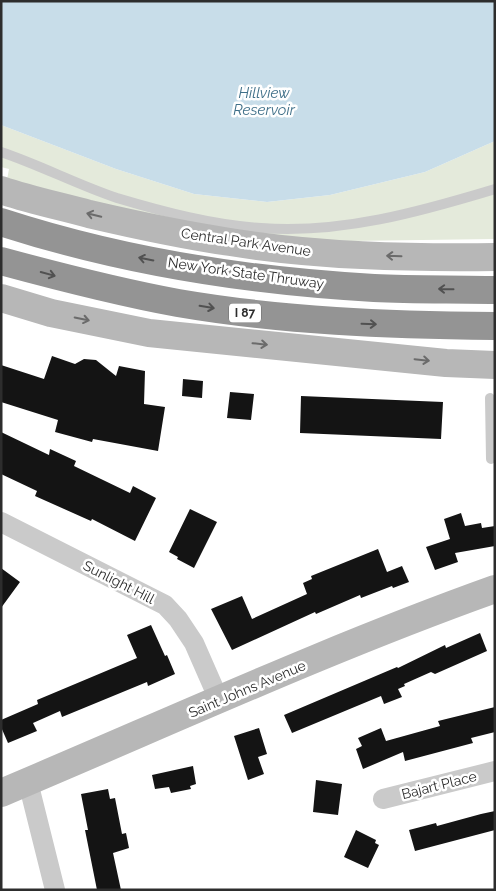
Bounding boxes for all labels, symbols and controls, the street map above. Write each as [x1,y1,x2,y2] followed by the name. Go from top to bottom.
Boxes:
[233,84,296,119] water label: Hillview Reservoir
[87,210,103,219] one-way arrow
[180,225,312,259] street label: Central Park Avenue
[386,251,402,261] one-way arrow
[138,253,154,263] one-way arrow
[167,254,326,292] street label: New York State Thruway
[40,269,56,279] one-way arrow
[438,284,454,294] one-way arrow
[199,302,215,312] one-way arrow
[229,304,261,322] road number: I 87
[74,315,90,325] one-way arrow
[360,319,377,329] one-way arrow
[252,339,268,349] one-way arrow
[413,355,429,365] one-way arrow
[81,557,157,607] street label: Sunlight Hill
[186,657,308,721] street label: Saint Johns Avenue
[400,768,478,802] street label: Bajart Place

